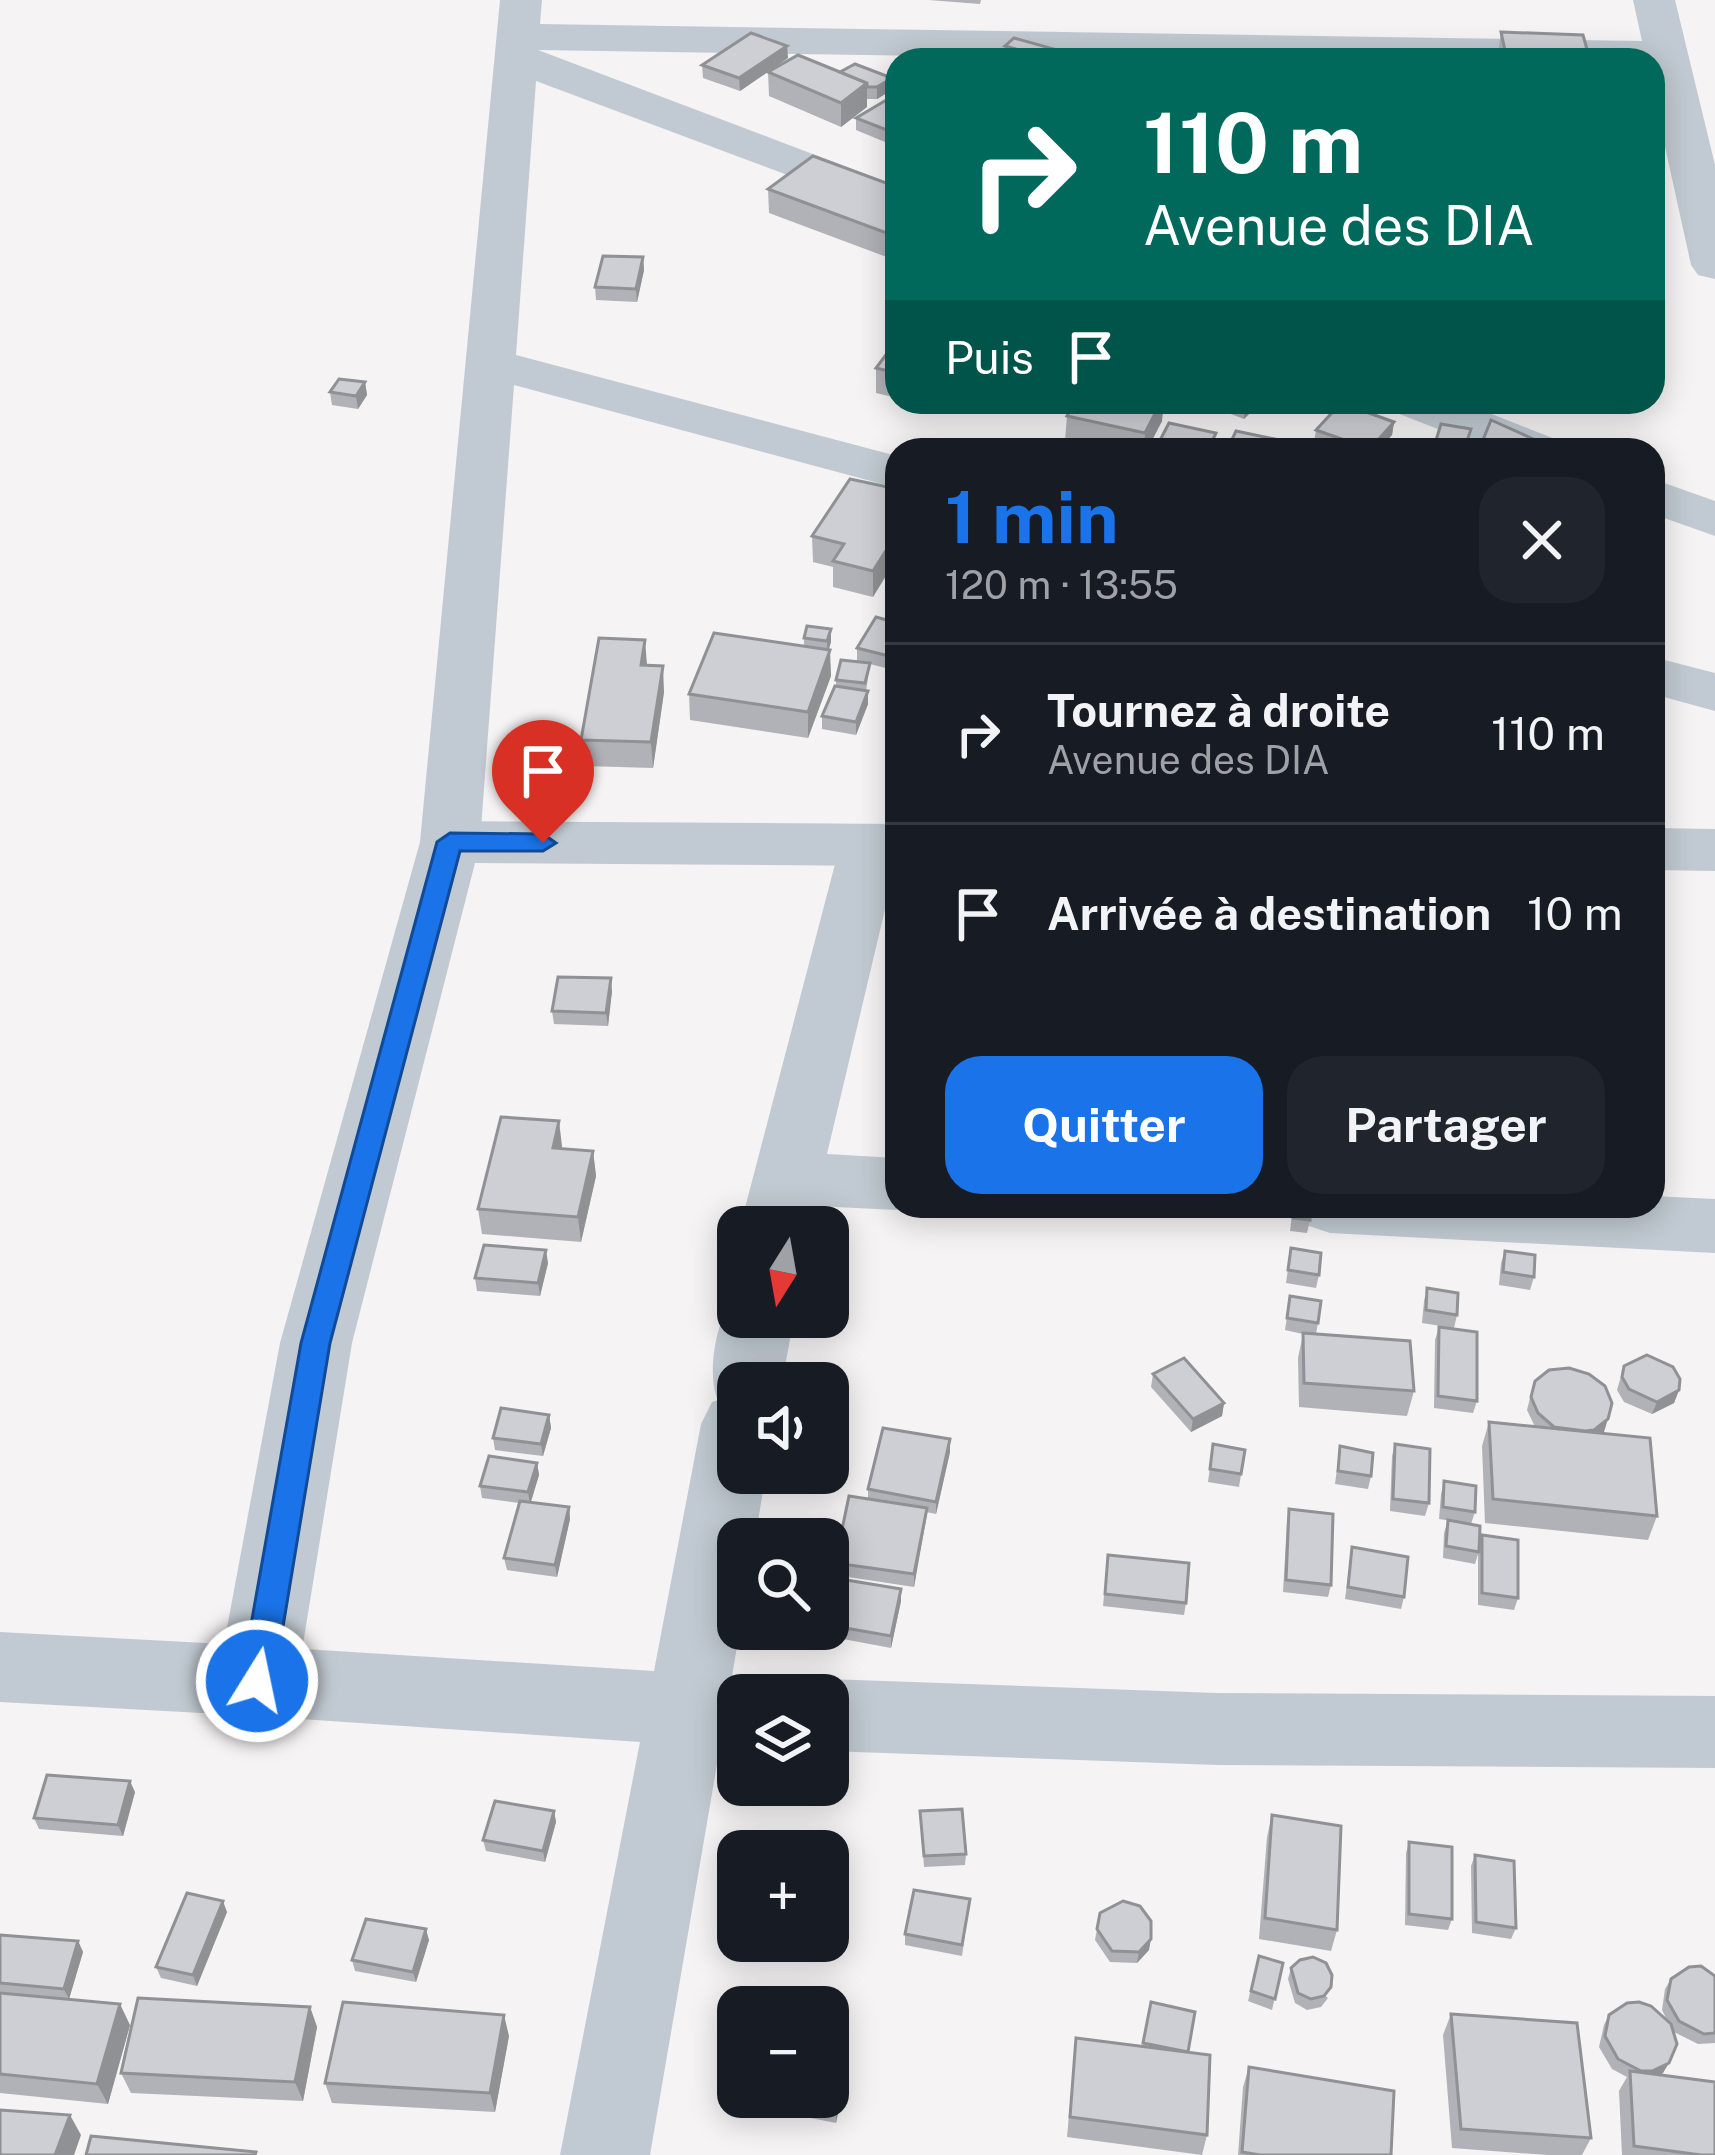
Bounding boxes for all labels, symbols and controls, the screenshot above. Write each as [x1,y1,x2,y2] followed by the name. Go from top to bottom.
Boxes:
[1143,93,1363,192] text: 110 m
[945,96,1101,252] icon: right
[1143,194,1534,257] text: Avenue des DIA
[1058,324,1124,390] icon: arrive
[945,331,1034,384] text: Puis
[945,475,1119,559] text: 1 min
[1479,477,1605,603] button: close
[945,562,1178,608] text: 120 m · 13:55
[1047,684,1390,737] text: Tournez à droite
[945,701,1011,767] icon: right
[1491,707,1605,760] text: 110 m
[492,720,594,843] pin
[1047,737,1330,783] text: Avenue des DIA
[510,738,576,804] icon: arrive
[945,881,1011,947] icon: arrive
[1047,887,1491,940] text: Arrivée à destination
[1527,887,1623,940] text: 10 m
[945,1056,1263,1194] button: Quitter
[1287,1056,1605,1194] button: Partager
[717,1206,849,1338] north arrow
[717,1206,849,2118] map controls
[717,1362,849,1494] button: sound
[717,1518,849,1650] button: search
[194,1618,320,1744] position arrow
[717,1674,849,1806] button: layers
[717,1830,849,1962] button: +
[717,1986,849,2118] button: −

